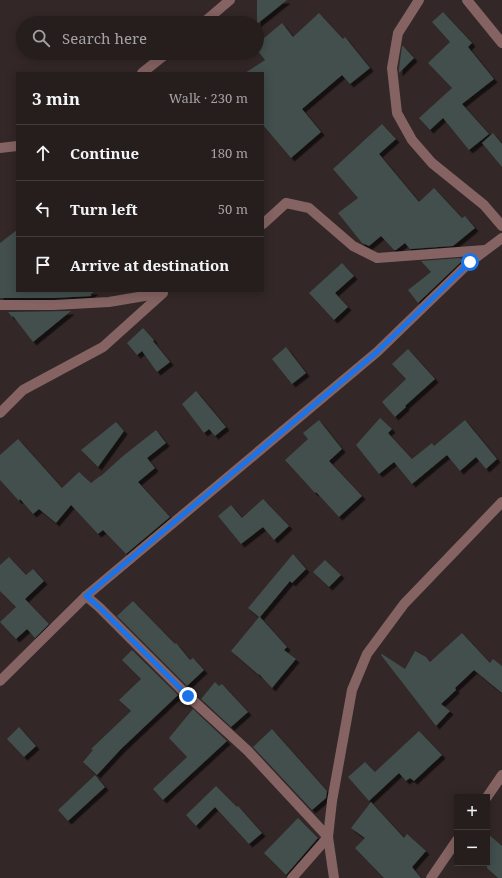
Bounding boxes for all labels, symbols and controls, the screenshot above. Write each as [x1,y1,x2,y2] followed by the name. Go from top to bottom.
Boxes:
[16,16,264,60] search box
[30,27,52,49] icon: search
[62,28,147,48] text: Search here
[32,87,80,110] text: 3 min
[169,89,248,107] text: Walk · 230 m
[32,142,54,164] icon: ahead
[70,143,139,163] text: Continue
[211,144,248,162] text: 180 m
[32,198,54,220] icon: left
[70,199,138,219] text: Turn left
[218,200,248,218] text: 50 m
[461,253,479,271] route start
[32,254,54,276] icon: arrive
[70,255,229,275] text: Arrive at destination
[179,687,197,705] route end
[454,794,490,866] map controls
[454,794,490,830] button: +
[454,830,490,866] button: −

